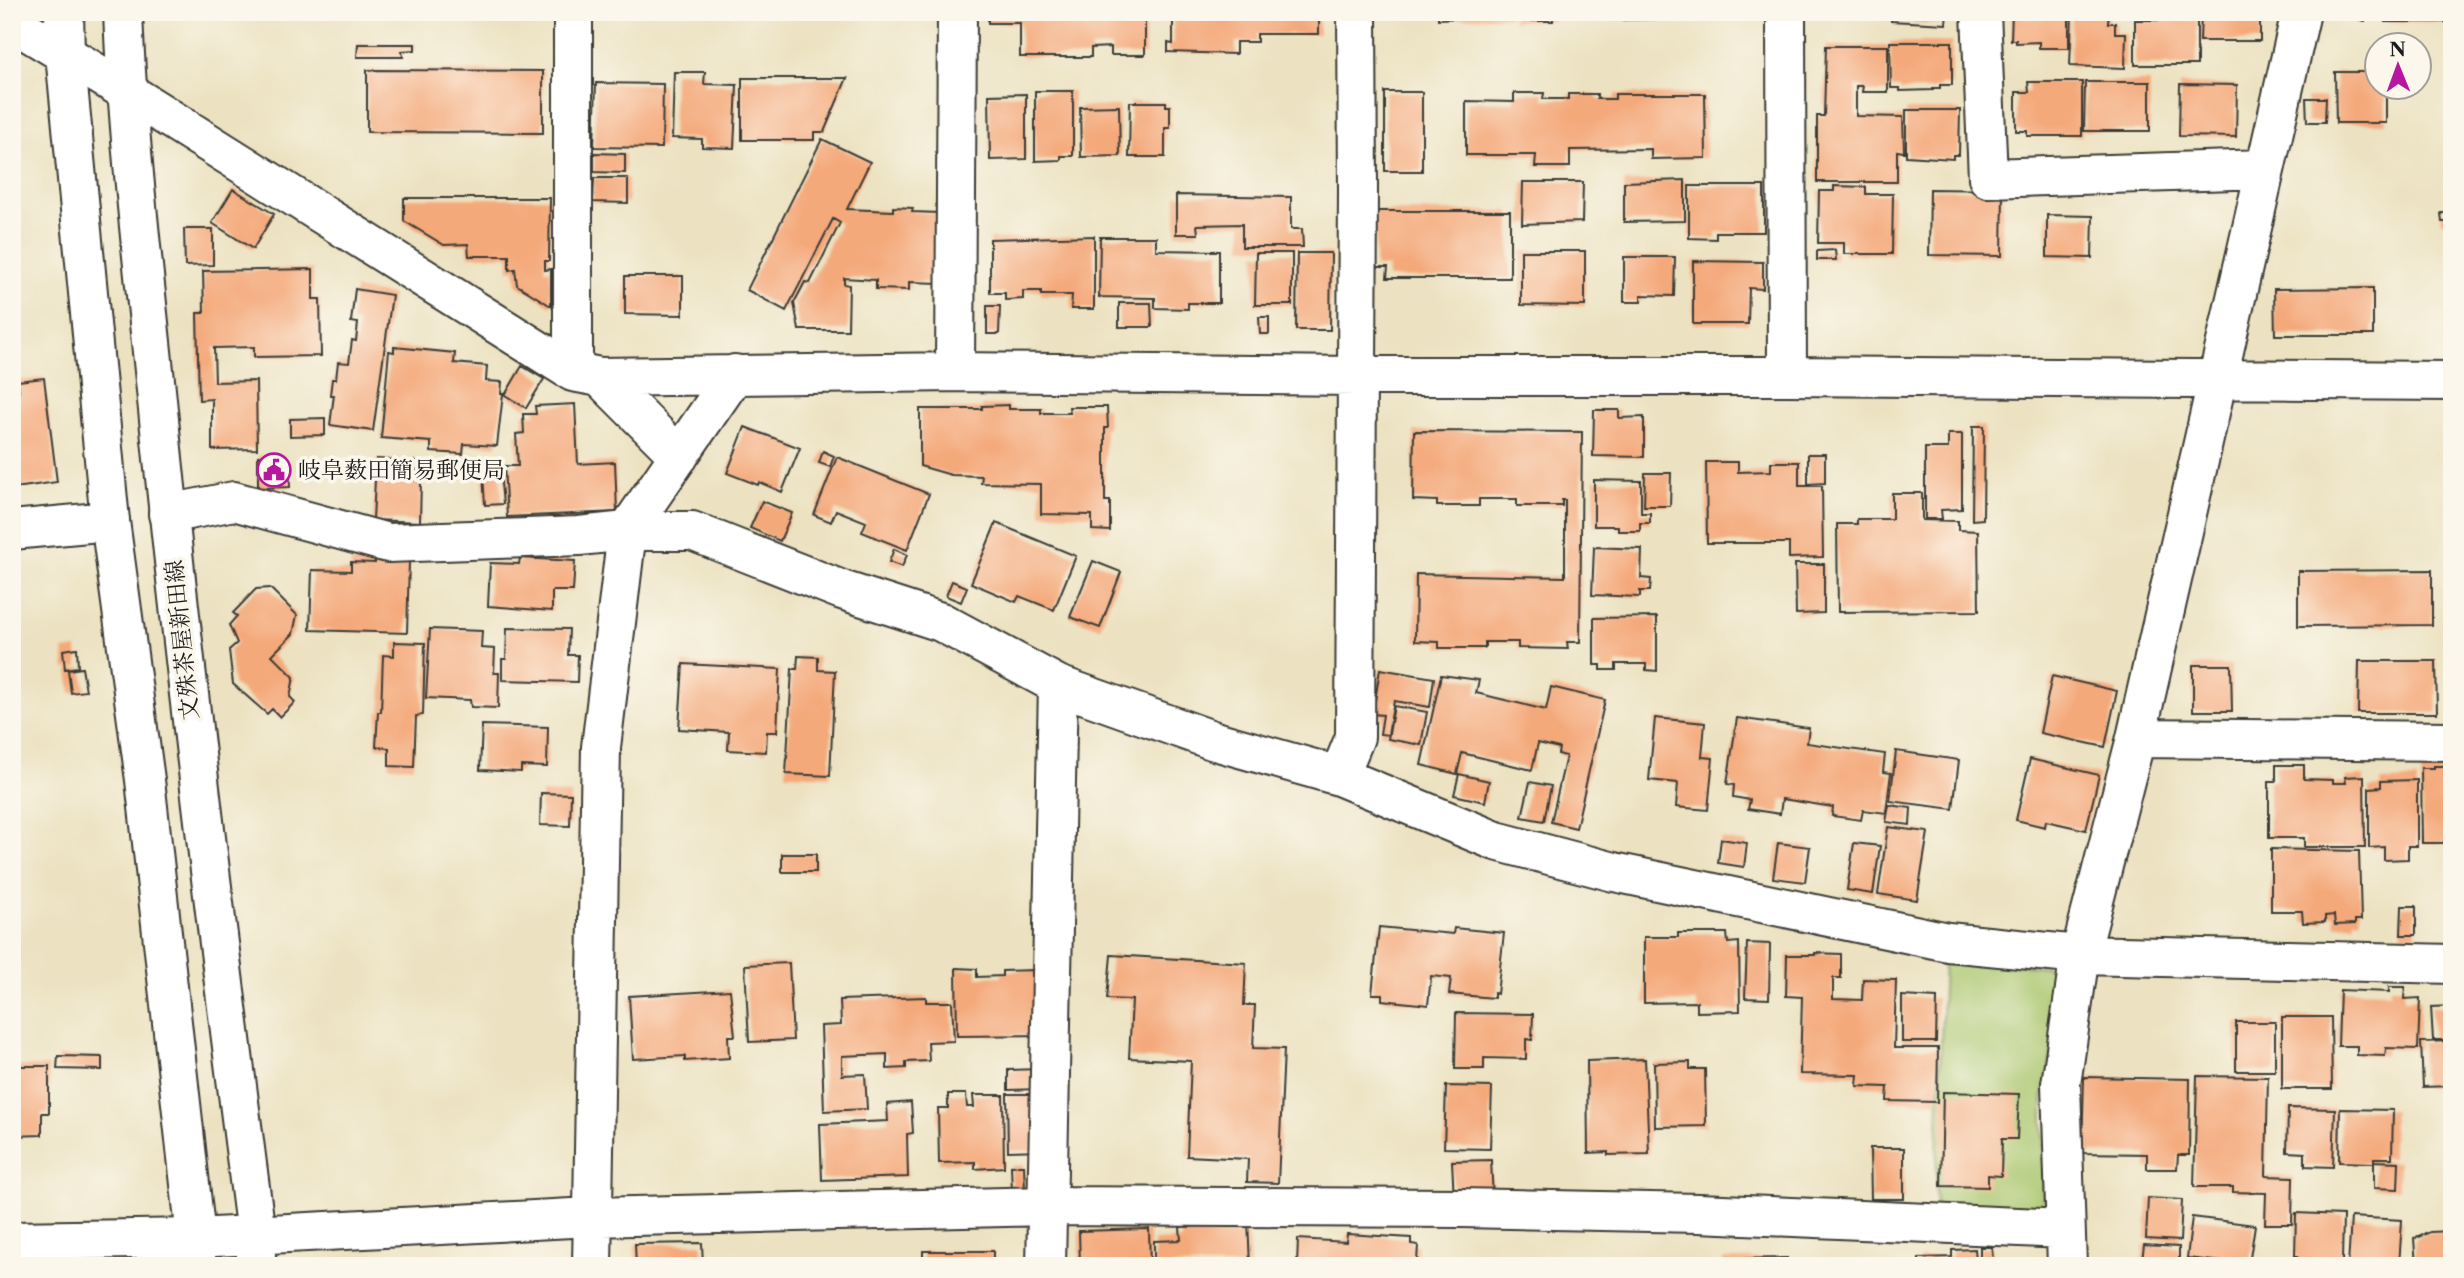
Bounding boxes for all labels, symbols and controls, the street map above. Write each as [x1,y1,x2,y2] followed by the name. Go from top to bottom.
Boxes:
[2362,32,2432,102] north arrow
[2389,38,2406,61] text: N
[255,451,293,489] public building icon: 岐阜薮田簡易郵便局
[298,456,505,484] place label: 岐阜薮田簡易郵便局
[160,558,204,722] street label: 文殊茶屋新田線

